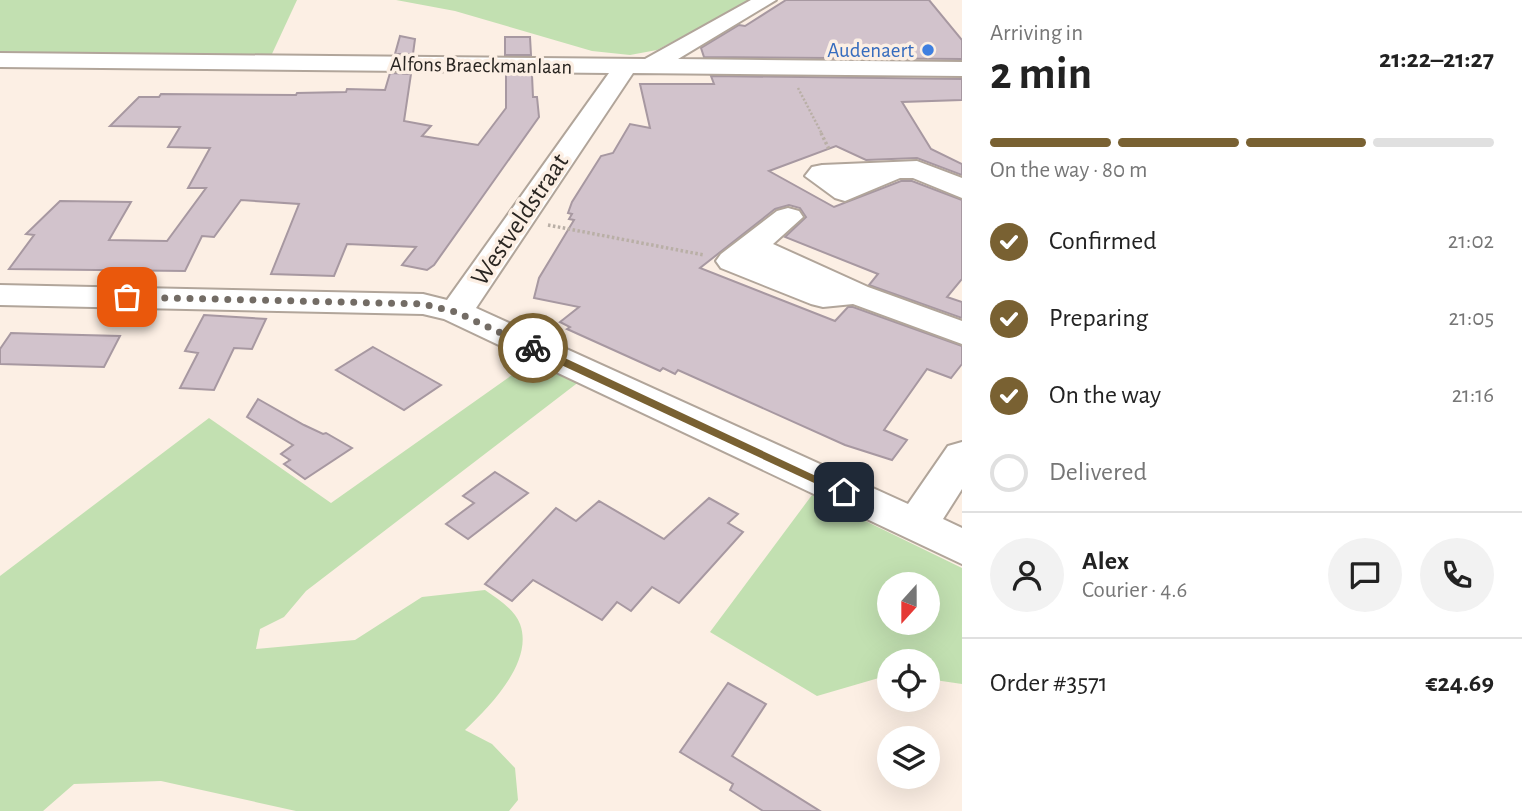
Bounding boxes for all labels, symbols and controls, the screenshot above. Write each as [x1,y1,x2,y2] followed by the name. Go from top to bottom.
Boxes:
[990,22,1083,45] text: Arriving in
[827,40,914,61] place label: Audenaert
[920,42,936,58] marker: Audenaert
[1379,46,1494,72] text: 21:22–21:27
[990,51,1092,97] text: 2 min
[390,53,572,78] street label: Alfons Braeckmanlaan
[466,149,573,290] street label: Westveldstraat
[990,159,1147,182] text: On the way · 80 m
[990,223,1028,261] icon: check
[1049,228,1157,254] text: Confirmed
[1448,230,1494,253] text: 21:02
[97,267,157,327] pin
[108,278,146,316] icon: bag
[990,300,1028,338] icon: check
[1049,305,1148,331] text: Preparing
[1449,307,1494,330] text: 21:05
[498,313,568,383] courier
[514,329,552,367] icon: bike
[990,377,1028,415] icon: check
[1049,382,1161,408] text: On the way
[1452,384,1494,407] text: 21:16
[1049,459,1147,485] text: Delivered
[814,462,874,522] pin
[825,473,863,511] icon: home
[990,538,1064,612] button: person
[1328,538,1402,612] button: chat
[1420,538,1494,612] button: phone
[1082,548,1129,574] text: Alex
[877,572,940,635] north arrow
[877,572,940,789] map controls
[1082,579,1187,602] text: Courier · 4.6
[877,649,940,712] button: locate
[990,670,1108,696] text: Order #3571
[1425,670,1494,696] text: €24.69
[877,726,940,789] button: layers

